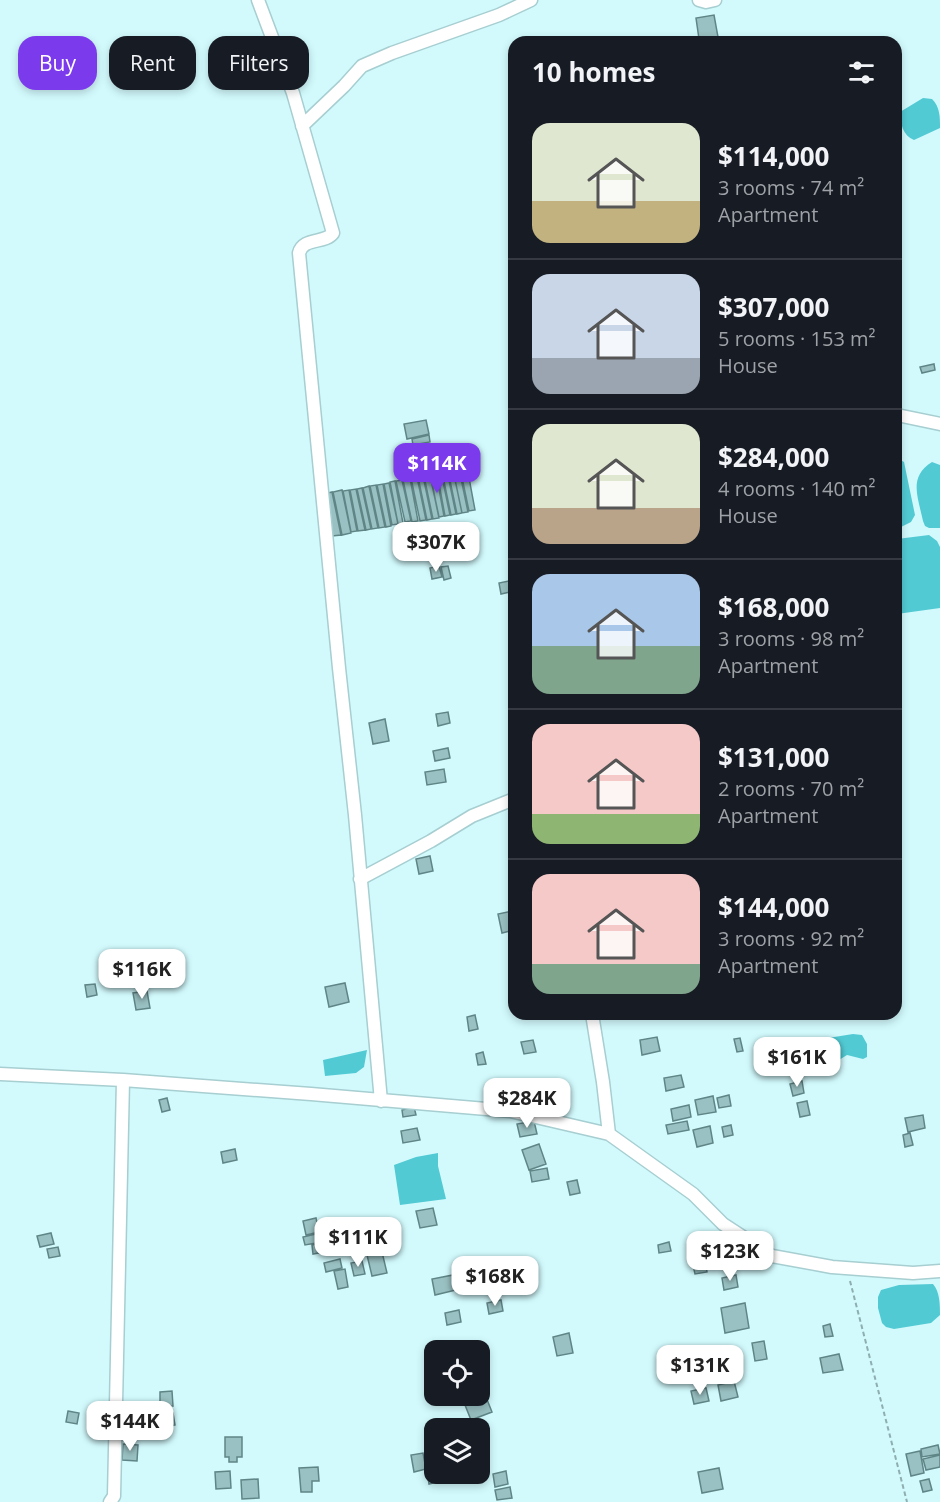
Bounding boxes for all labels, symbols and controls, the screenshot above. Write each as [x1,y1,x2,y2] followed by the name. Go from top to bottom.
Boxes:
[18,36,97,90] chip: Buy
[109,36,196,90] chip: Rent
[208,36,309,90] chip: Filters
[532,54,656,90] text: 10 homes
[845,56,878,89] icon: filters
[718,138,829,174] text: $114,000
[580,147,652,219] icon: home
[718,174,864,201] text: 3 rooms · 74 m²
[718,201,818,228] text: Apartment
[718,289,829,325] text: $307,000
[580,298,652,370] icon: home
[718,325,876,352] text: 5 rooms · 153 m²
[718,352,778,379] text: House
[718,439,829,475] text: $284,000
[395,443,479,494] pin: $114K
[580,448,652,520] icon: home
[407,449,467,476] text: $114K
[718,475,876,502] text: 4 rooms · 140 m²
[718,502,778,529] text: House
[394,522,478,573] pin: $307K
[406,528,466,555] text: $307K
[718,589,829,625] text: $168,000
[580,598,652,670] icon: home
[718,625,864,652] text: 3 rooms · 98 m²
[718,652,818,679] text: Apartment
[718,739,829,775] text: $131,000
[580,748,652,820] icon: home
[718,775,864,802] text: 2 rooms · 70 m²
[718,802,818,829] text: Apartment
[718,889,829,925] text: $144,000
[580,898,652,970] icon: home
[718,925,864,952] text: 3 rooms · 92 m²
[100,949,184,1000] pin: $116K
[718,952,818,979] text: Apartment
[112,955,172,982] text: $116K
[755,1037,839,1088] pin: $161K
[767,1043,827,1070] text: $161K
[485,1078,569,1129] pin: $284K
[497,1084,557,1111] text: $284K
[316,1217,400,1268] pin: $111K
[328,1223,388,1250] text: $111K
[688,1231,772,1282] pin: $123K
[700,1237,760,1264] text: $123K
[453,1256,537,1307] pin: $168K
[465,1262,525,1289] text: $168K
[424,1340,490,1484] map controls
[424,1340,490,1406] button: locate
[658,1345,742,1396] pin: $131K
[670,1351,730,1378] text: $131K
[88,1401,172,1452] pin: $144K
[100,1407,160,1434] text: $144K
[424,1418,490,1484] button: layers

